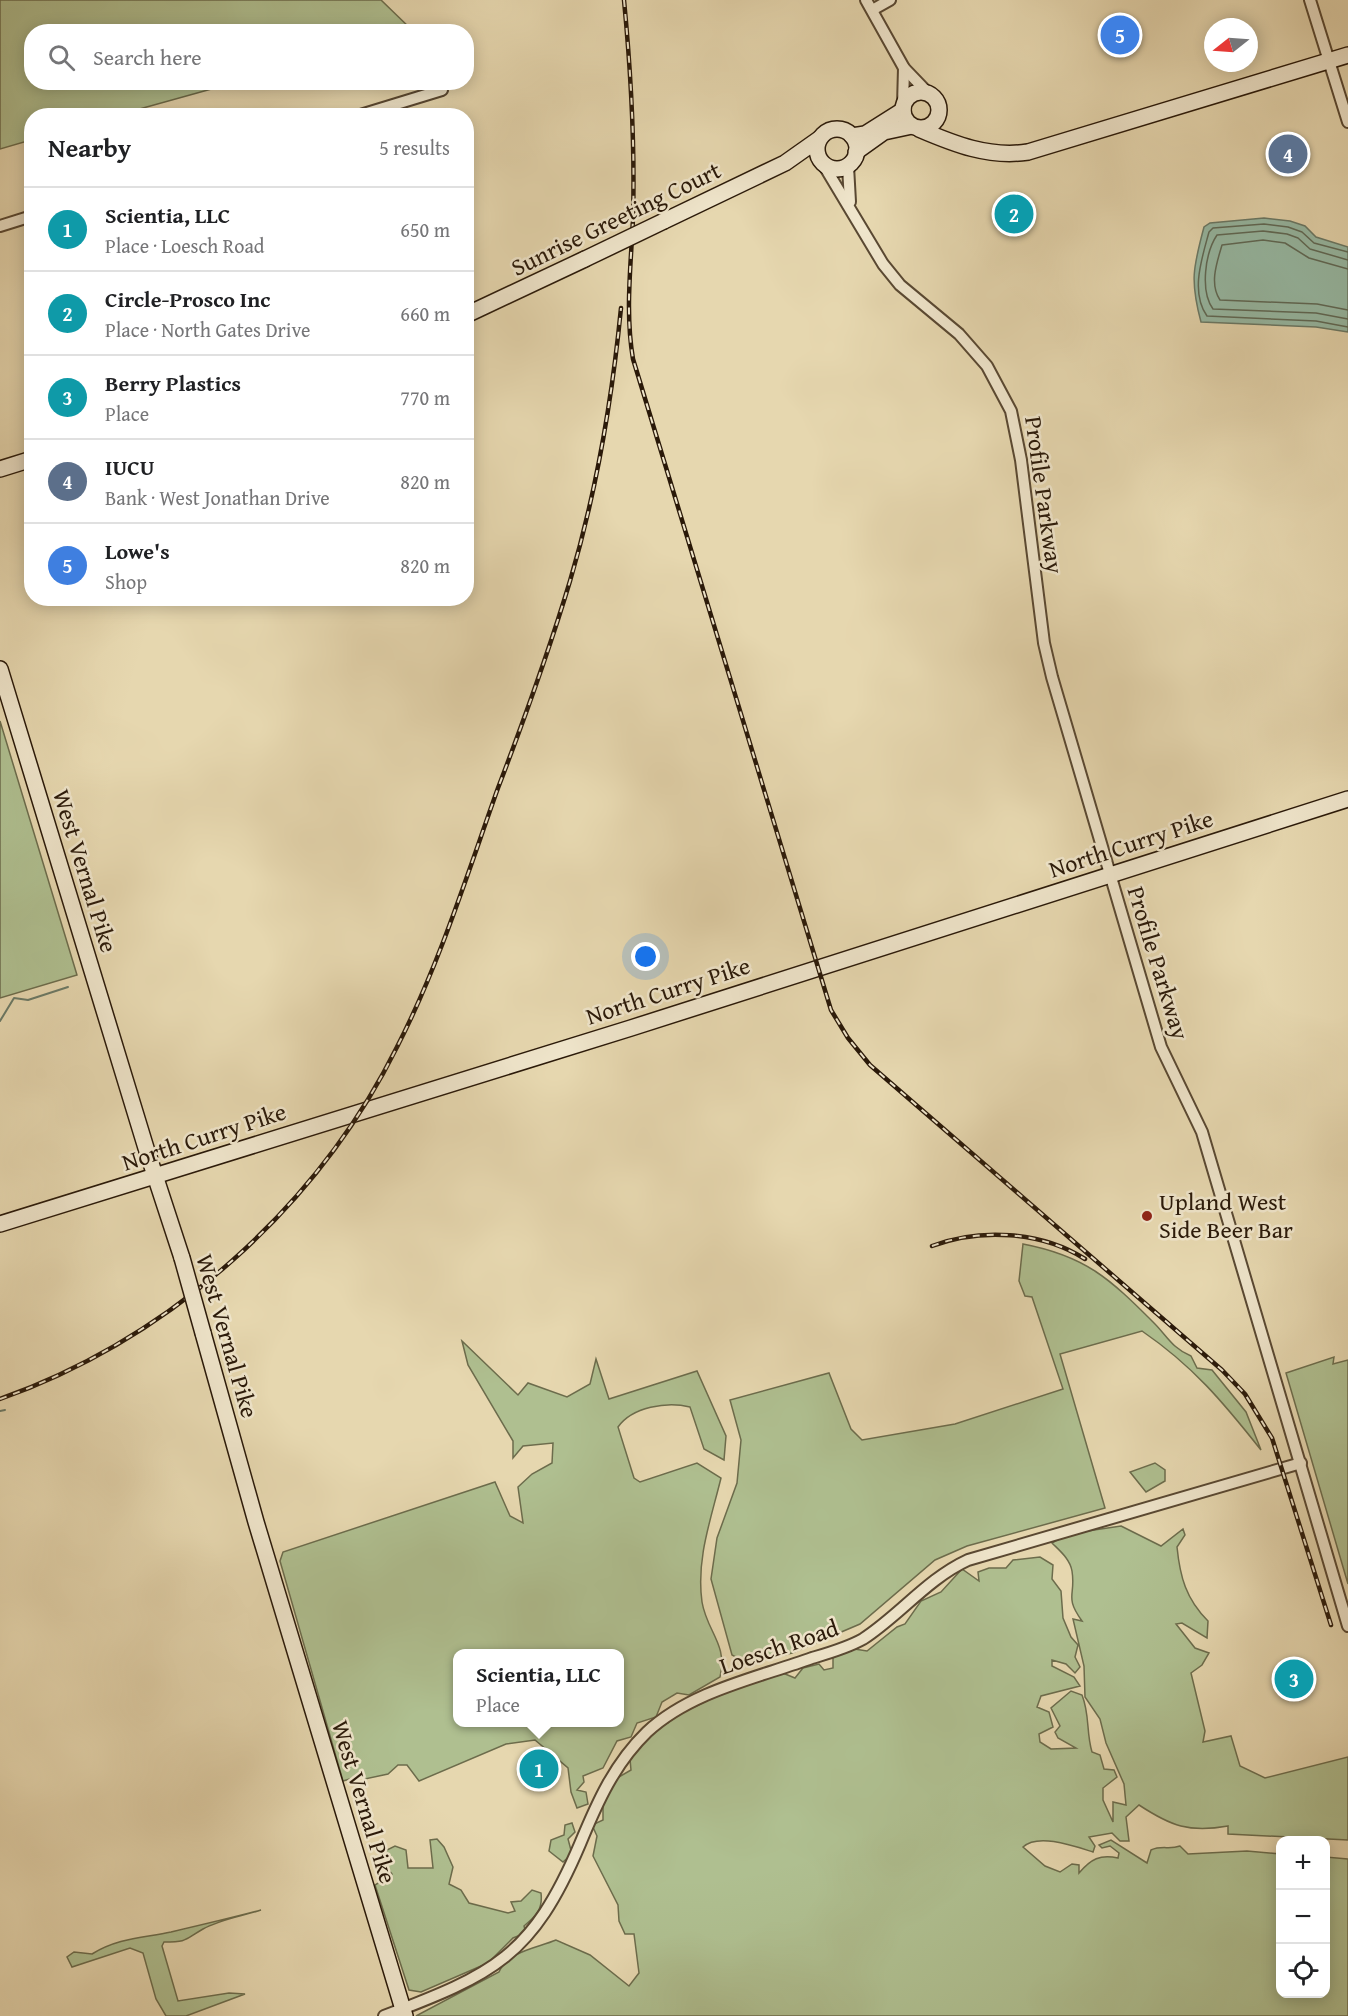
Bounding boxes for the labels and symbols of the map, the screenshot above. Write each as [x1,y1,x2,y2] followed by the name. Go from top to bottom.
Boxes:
[1100,12,1140,57] pin: 5
[1204,18,1258,72] north arrow
[1268,132,1308,176] pin: 4
[505,152,727,285] street label: Sunrise Greeting Court
[994,192,1034,236] pin: 2
[1016,414,1073,576] street label: Profile Parkway
[44,785,127,957] street label: West Vernal Pike
[1044,801,1217,887] street label: North Curry Pike
[1119,882,1198,1044] street label: Profile Parkway
[631,942,660,971] your location
[581,948,754,1034] street label: North Curry Pike
[117,1094,290,1180] street label: North Curry Pike
[1159,1184,1293,1247] place label: Upland West Side Beer Bar
[1140,1209,1154,1223] marker: Upland West Side Beer Bar
[187,1250,268,1422] street label: West Vernal Pike
[715,1610,843,1683] street label: Loesch Road
[1274,1656,1314,1702] pin: 3
[323,1716,406,1888] street label: West Vernal Pike
[520,1746,558,1792] pin: 1

